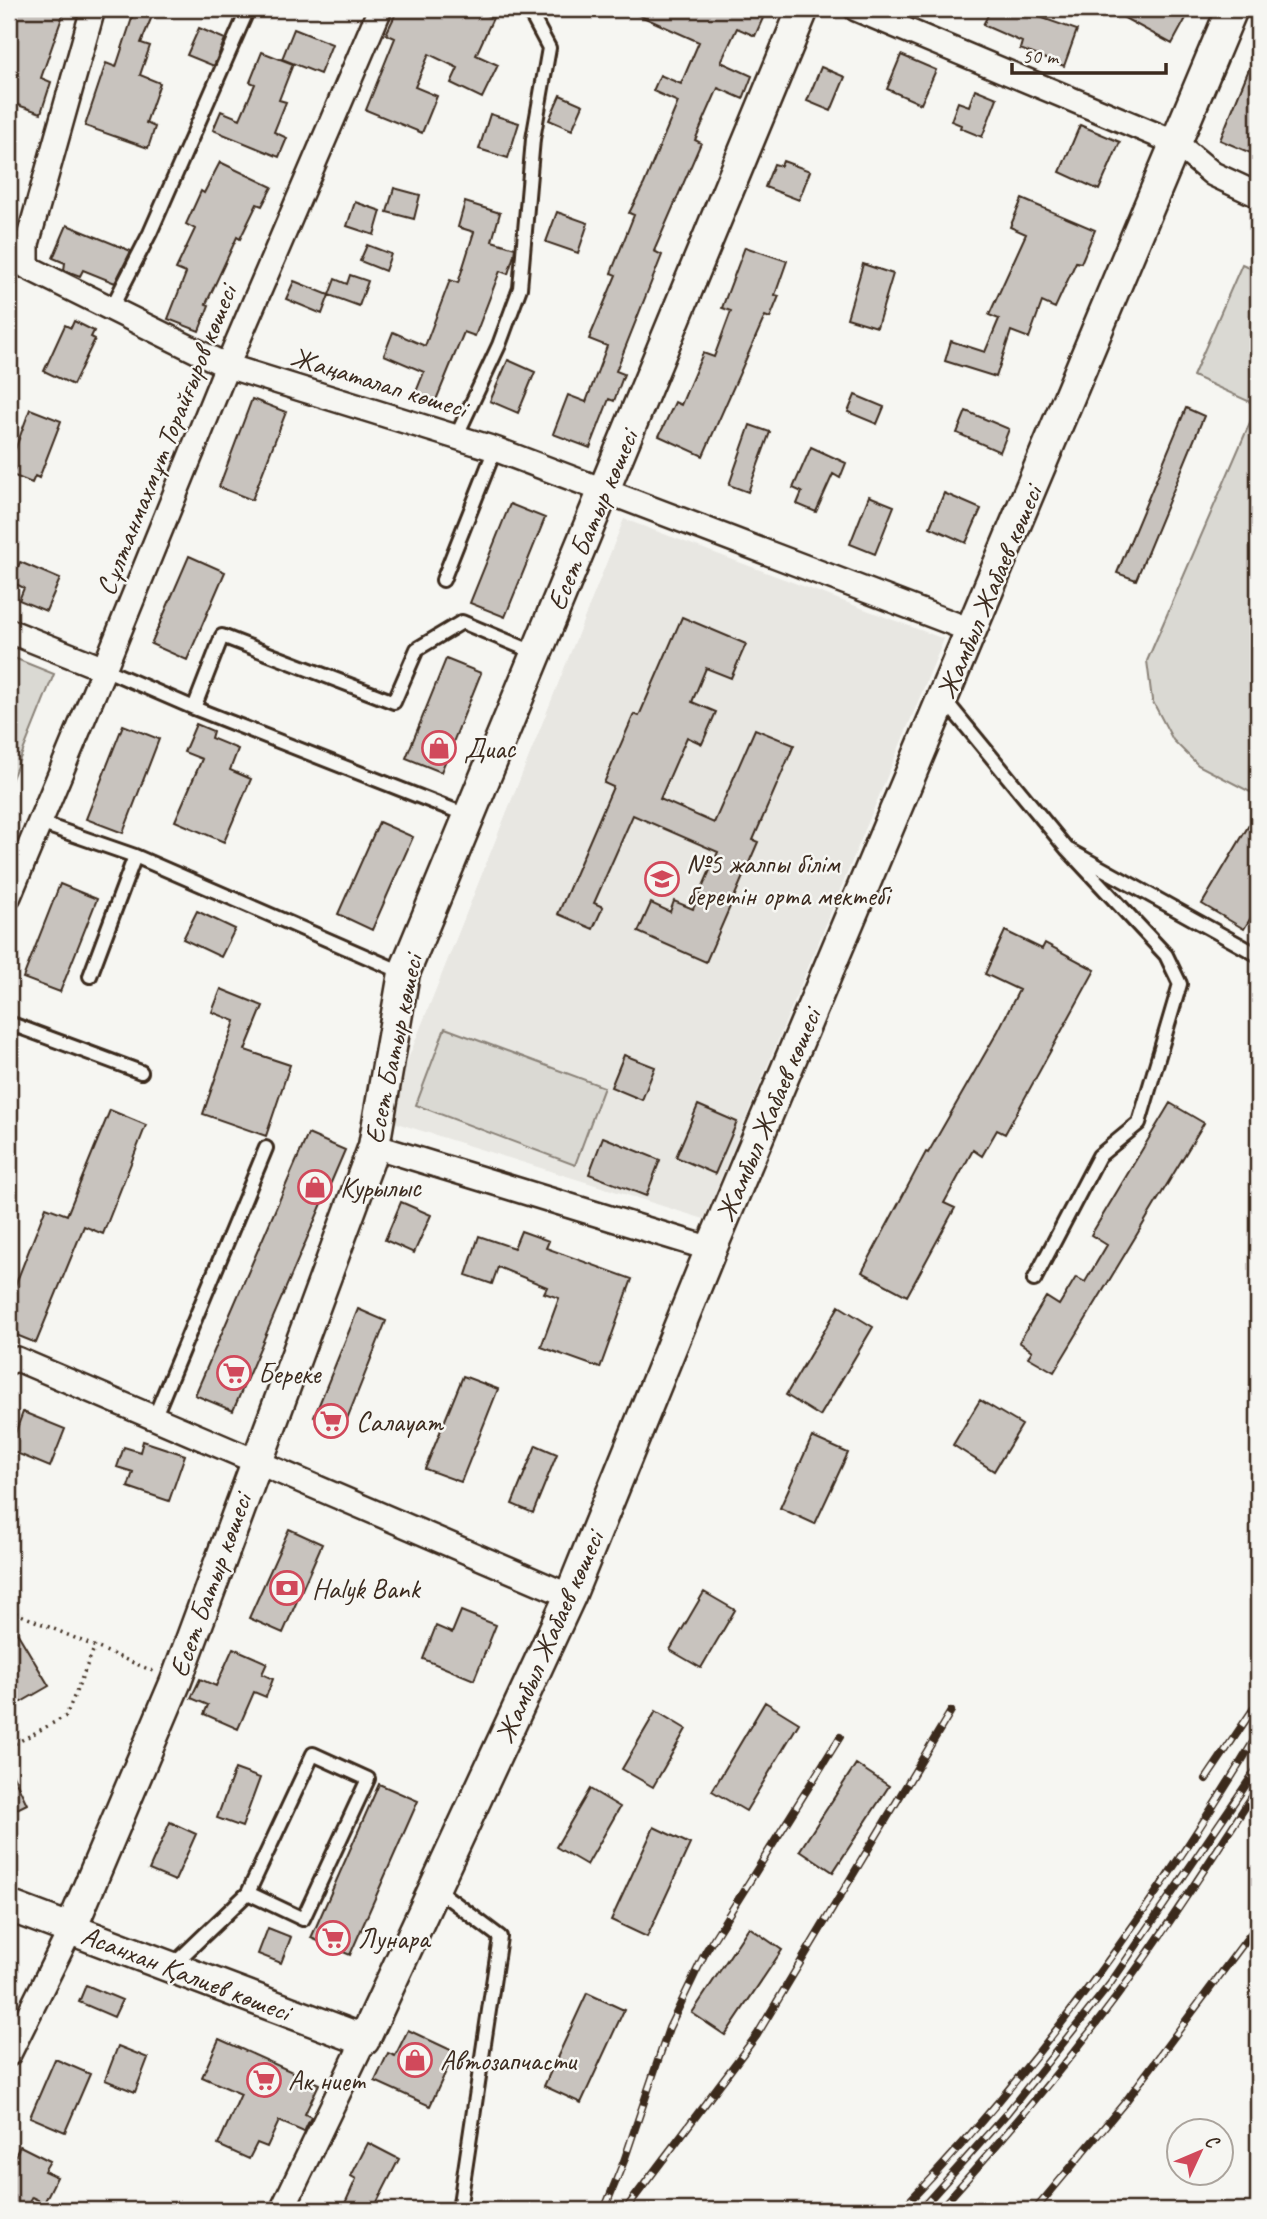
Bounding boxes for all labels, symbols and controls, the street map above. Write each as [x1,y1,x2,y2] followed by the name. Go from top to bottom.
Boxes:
[1012,32,1166,76] scale bar
[1022,43,1060,69] text: 50 m
[88,276,246,600] street label: Сұлтанмахмұт Торайғыров көшесі
[287,339,475,426] street label: Жаңаталап көшесі
[538,421,647,615] street label: Есет Батыр көшесі
[928,477,1051,704] street label: Жамбыл Жабаев көшесі
[420,729,458,767] shop icon: Диас
[464,731,517,766] place label: Диас
[686,846,893,913] place label: №5 жалпы білім беретін орта мектебі
[643,860,681,898] school or university icon: №5 жалпы білім беретін орта мектебі
[356,948,431,1147] street label: Есет Батыр көшесі
[707,1000,830,1227] street label: Жамбыл Жабаев көшесі
[296,1168,334,1206] shop icon: Курылыс
[340,1170,423,1205] place label: Курылыс
[215,1354,253,1392] supermarket icon: Береке
[258,1356,322,1391] place label: Береке
[312,1402,350,1440] supermarket icon: Салауат
[356,1404,444,1439] place label: Салауат
[161,1485,261,1681] street label: Есет Батыр көшесі
[487,1522,613,1748] street label: Жамбыл Жабаев көшесі
[268,1569,306,1607] bank icon: Halyk Bank
[312,1571,421,1606] place label: Halyk Bank
[77,1917,299,2030] street label: Асанхан Қалиев көшесі
[314,1919,352,1957] supermarket icon: Лунара
[358,1921,432,1956] place label: Лунара
[396,2041,434,2079] shop icon: Автозапчасти
[440,2043,578,2078] place label: Автозапчасти
[245,2061,283,2099] supermarket icon: Ак ниет
[288,2063,367,2098] place label: Ак ниет
[1166,2118,1236,2188] north arrow
[1200,2129,1225,2154] text: С

